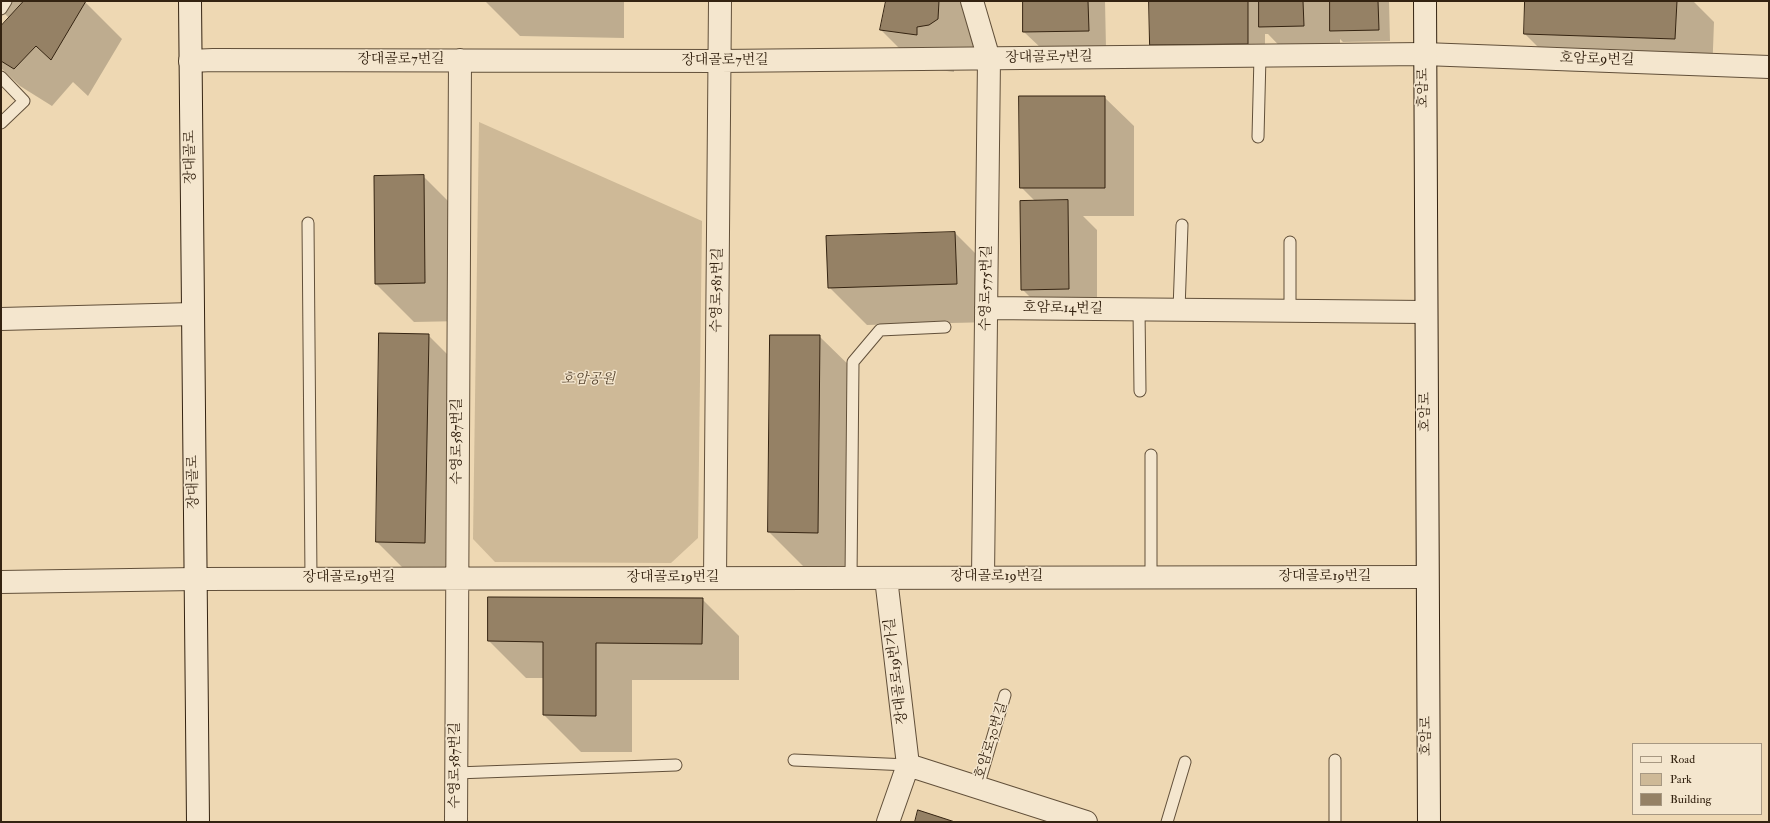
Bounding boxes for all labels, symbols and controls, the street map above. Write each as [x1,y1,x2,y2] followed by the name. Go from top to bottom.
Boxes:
[1005,49,1093,67] street label: 장대골로7번길
[1559,50,1635,70] street label: 호암로9번길
[357,52,445,68] street label: 장대골로7번길
[681,53,769,69] street label: 장대골로7번길
[1416,68,1432,108] street label: 호암로
[182,130,200,184] street label: 장대골로
[978,245,996,331] street label: 수영로575번길
[709,247,727,333] street label: 수영로581번길
[1023,300,1103,318] street label: 호암로14번길
[561,372,615,388] park label: 호암공원
[1418,392,1434,432] street label: 호암로
[450,398,466,484] street label: 수영로587번길
[185,455,203,509] street label: 장대골로
[950,569,1044,585] street label: 장대골로19번길
[1278,569,1372,585] street label: 장대골로19번길
[302,570,396,586] street label: 장대골로19번길
[626,570,720,586] street label: 장대골로19번길
[882,617,912,725] street label: 장대골로19번가길
[972,700,1012,782] street label: 호암로30번길
[1419,716,1435,756] street label: 호암로
[448,722,464,808] street label: 수영로587번길
[1632,743,1762,815] legend
[1670,752,1695,767] text: Road
[1670,772,1692,787] text: Park
[1670,792,1711,807] text: Building

